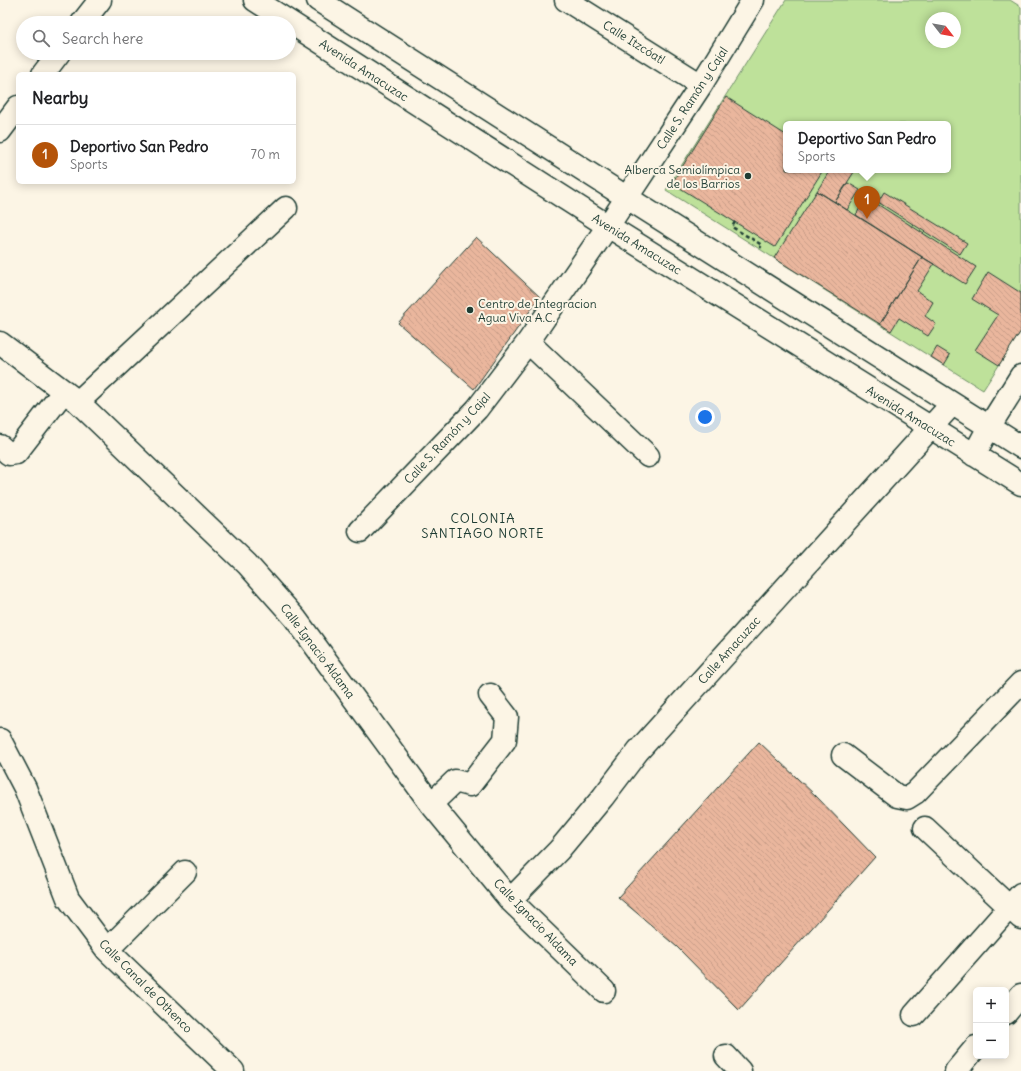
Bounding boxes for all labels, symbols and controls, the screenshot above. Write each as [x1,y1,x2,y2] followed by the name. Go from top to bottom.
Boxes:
[925,12,961,48] north arrow
[16,16,296,60] search box
[600,17,668,67] street label: Calle Itzcóatl
[30,27,52,49] icon: search
[62,29,143,48] text: Search here
[317,36,411,104] street label: Avenida Amacuzac
[653,44,731,152] street label: Calle S. Ramón y Cajal
[32,87,88,109] text: Nearby
[783,121,951,173] popup
[798,129,936,148] text: Deportivo San Pedro
[70,137,208,156] text: Deportivo San Pedro
[42,146,48,163] text: 1
[251,146,280,163] text: 70 m
[798,148,835,165] text: Sports
[70,156,108,173] text: Sports
[625,162,740,191] place label: Alberca Semiolímpica de los Barrios
[743,171,753,181] marker: Alberca Semiolímpica de los Barrios
[854,186,880,219] pin: 1
[589,210,685,278] street label: Avenida Amacuzac
[478,296,597,325] place label: Centro de Integracion Agua Viva A.C.
[465,305,475,315] marker: Centro de Integracion Agua Viva A.C.
[863,382,959,450] street label: Avenida Amacuzac
[401,389,493,487] street label: Calle S. Ramón y Cajal
[695,407,715,427] your location
[421,510,545,542] district label: COLONIA SANTIAGO NORTE
[277,601,359,701] street label: Calle Ignacio Aldama
[695,613,763,687] street label: Calle Amacuzac
[491,875,581,969] street label: Calle Ignacio Aldama
[96,936,196,1036] street label: Calle Canal de Othenco
[973,987,1009,1059] map controls
[973,987,1009,1023] button: +
[973,1023,1009,1059] button: −

